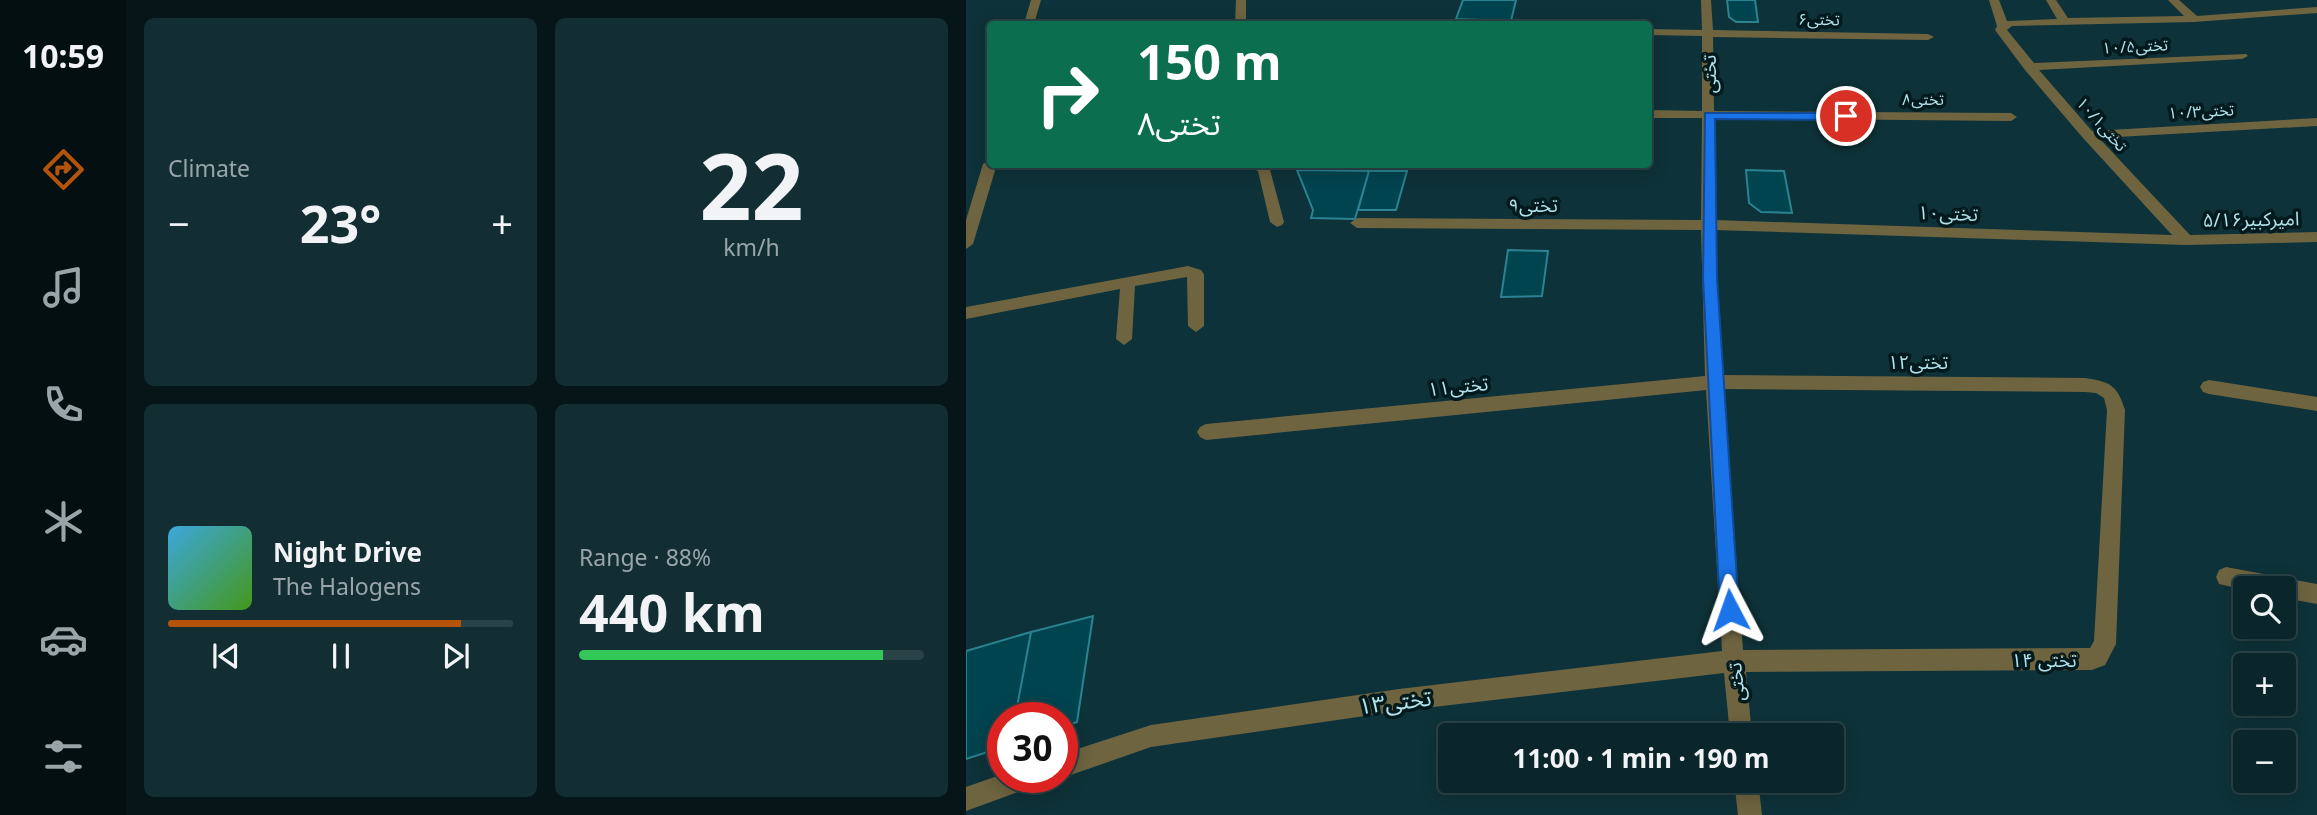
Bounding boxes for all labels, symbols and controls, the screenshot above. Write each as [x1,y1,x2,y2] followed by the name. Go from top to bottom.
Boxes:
[1798,8,1840,30] street label: تختی۶
[1137,28,1282,94] text: 150 m
[2101,33,2169,59] street label: تختی۱۰/۵
[22,34,104,77] text: 10:59
[1022,49,1113,140] icon: right
[1696,54,1722,94] street label: تختی
[1816,86,1876,146] pin
[1902,88,1944,110] street label: تختی۸
[2072,92,2132,156] street label: تختی۱۰/۱
[1827,97,1865,135] icon: arrive
[2167,98,2235,124] street label: تختی۱۰/۳
[1137,101,1221,144] text: تختی۸
[699,123,804,247] text: 22
[39,145,88,194] icon: directions
[168,152,250,184] text: Climate
[300,187,381,258] text: 23°
[1508,192,1558,218] street label: تختی۹
[168,197,190,249] text: −
[491,197,513,249] text: +
[1917,199,1979,227] street label: تختی۱۰
[2202,205,2300,233] street label: امیرکبیر۵/۱۶
[723,231,780,263] text: km/h
[39,263,88,312] icon: music
[1888,349,1948,375] street label: تختی۱۲
[1427,370,1489,402] street label: تختی۱۱
[39,380,88,429] icon: phone
[39,497,88,546] icon: climate
[273,534,422,570] text: Night Drive
[579,541,711,573] text: Range · 88%
[273,570,421,602] text: The Halogens
[1693,573,1767,647] position arrow
[579,576,765,647] text: 440 km
[2233,576,2296,793] map controls
[2233,576,2296,639] button: search
[39,615,88,664] icon: car
[207,637,245,675] icon: previous
[322,637,360,675] icon: pause
[437,637,475,675] icon: next
[2011,647,2077,673] street label: تختی ۱۴
[2233,653,2296,716] button: +
[1721,661,1751,703] street label: تختی
[1357,681,1433,721] street label: تختی۱۳
[987,702,1078,793] speed limit sign: 30
[2233,730,2296,793] button: −
[39,732,88,781] icon: filters
[1513,740,1769,776] text: 11:00 · 1 min · 190 m

